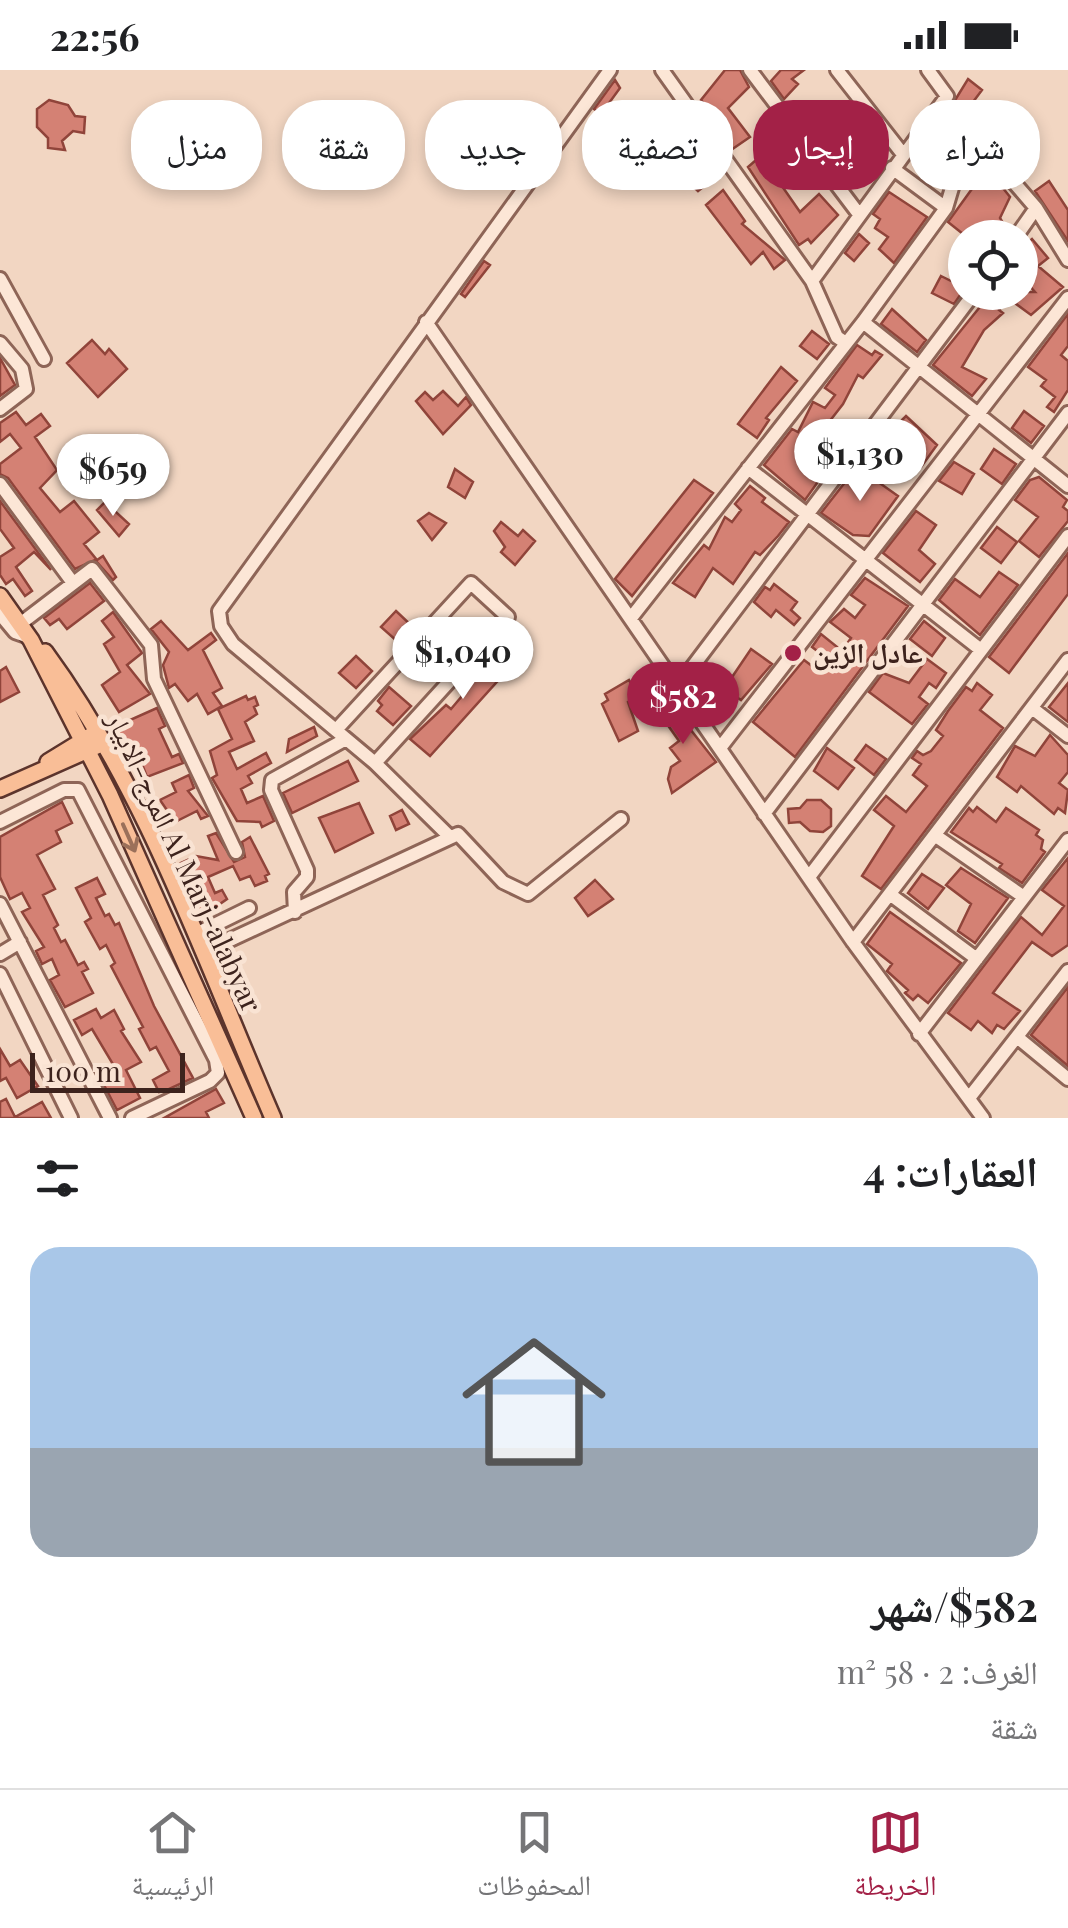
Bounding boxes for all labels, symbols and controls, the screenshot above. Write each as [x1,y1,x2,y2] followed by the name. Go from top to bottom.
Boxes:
[50,10,140,61] text: 22:56
[131,100,262,190] chip: منزل
[282,100,405,190] chip: شقة
[425,100,562,190] chip: جديد
[582,100,733,190] chip: تصفية
[753,100,889,190] chip: إيجار
[909,100,1040,190] chip: شراء
[948,220,1038,310] map controls
[948,220,1038,310] button: locate
[779,419,941,504] pin: $1,130
[816,430,904,473] text: $1,130
[54,434,172,519] pin: $659
[79,445,147,488] text: $659
[382,617,544,702] pin: $1,040
[414,628,512,671] text: $1,040
[813,633,923,671] place label: عادل الزين
[782,642,804,664] marker: عادل الزين
[624,662,742,747] pin: $582
[649,673,717,716] text: $582
[98,704,272,1019] street label: المرج-الابيار Al Marj-alabyar
[121,822,140,852] one-way arrow
[30,1048,185,1093] scale bar
[45,1052,121,1089] text: 100 m
[863,1142,1038,1198] text: العقارات: 4
[30,1151,85,1206] icon: filters
[444,1312,624,1492] icon: home
[871,1577,1038,1633] text: $582/شهر
[837,1649,1038,1692] text: الغرف: 2 · 58 m²
[990,1704,1038,1747] text: شقة
[131,1805,214,1913] tab: الرئيسية
[477,1805,591,1913] tab: المحفوظات
[854,1805,937,1913] tab: الخريطة

